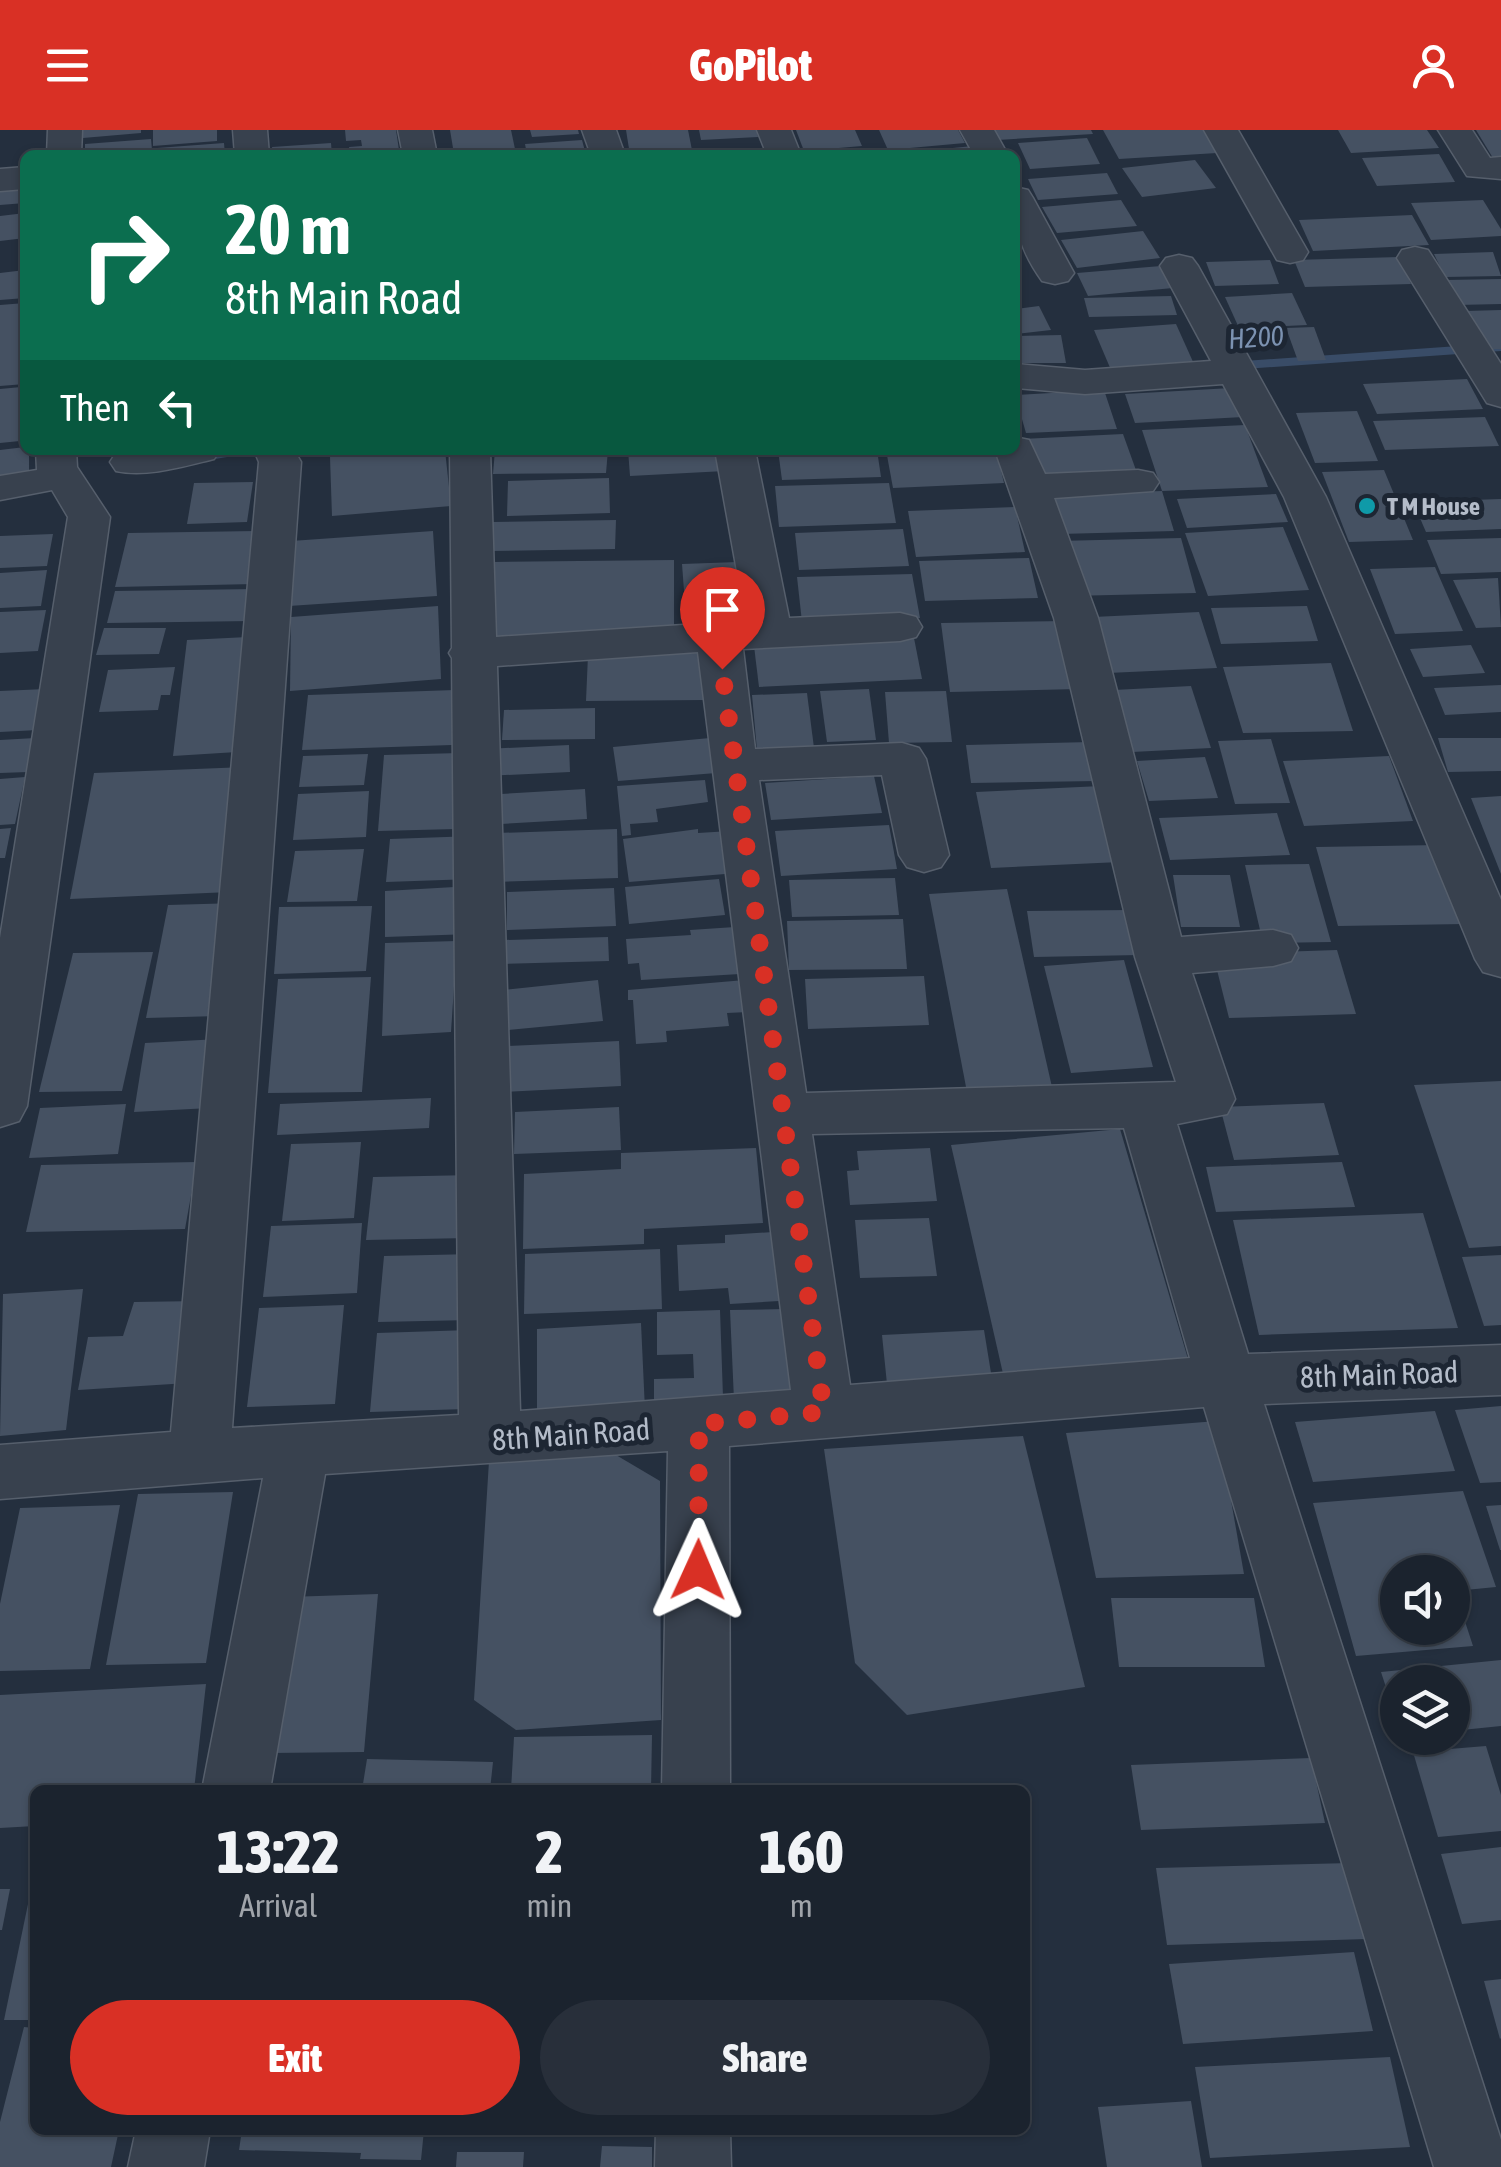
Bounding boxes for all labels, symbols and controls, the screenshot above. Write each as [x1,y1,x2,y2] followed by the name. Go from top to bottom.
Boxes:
[40,38,95,93] icon: menu
[1406,38,1461,93] icon: person
[689,39,812,91] text: GoPilot
[225,189,351,269] text: 20 m
[60,190,190,320] icon: right
[225,272,462,324] text: 8th Main Road
[1227,319,1285,355] water label: H200
[150,380,205,435] icon: left
[60,386,130,429] text: Then
[1387,492,1480,520] place label: T M House
[1356,495,1378,517] marker: T M House
[680,567,765,670] pin
[695,582,750,637] icon: arrive
[1299,1354,1459,1394] street label: 8th Main Road
[491,1412,651,1456] street label: 8th Main Road
[646,1518,750,1622] position arrow
[1380,1555,1470,1755] map controls
[1380,1555,1470,1645] button: sound
[1380,1665,1470,1755] button: layers
[216,1817,340,1886] text: 13:22
[535,1817,564,1886] text: 2
[759,1817,843,1886] text: 160
[239,1887,317,1924] text: Arrival
[526,1887,572,1924] text: min
[790,1887,813,1924] text: m
[70,2000,520,2115] button: Exit
[540,2000,990,2115] button: Share

